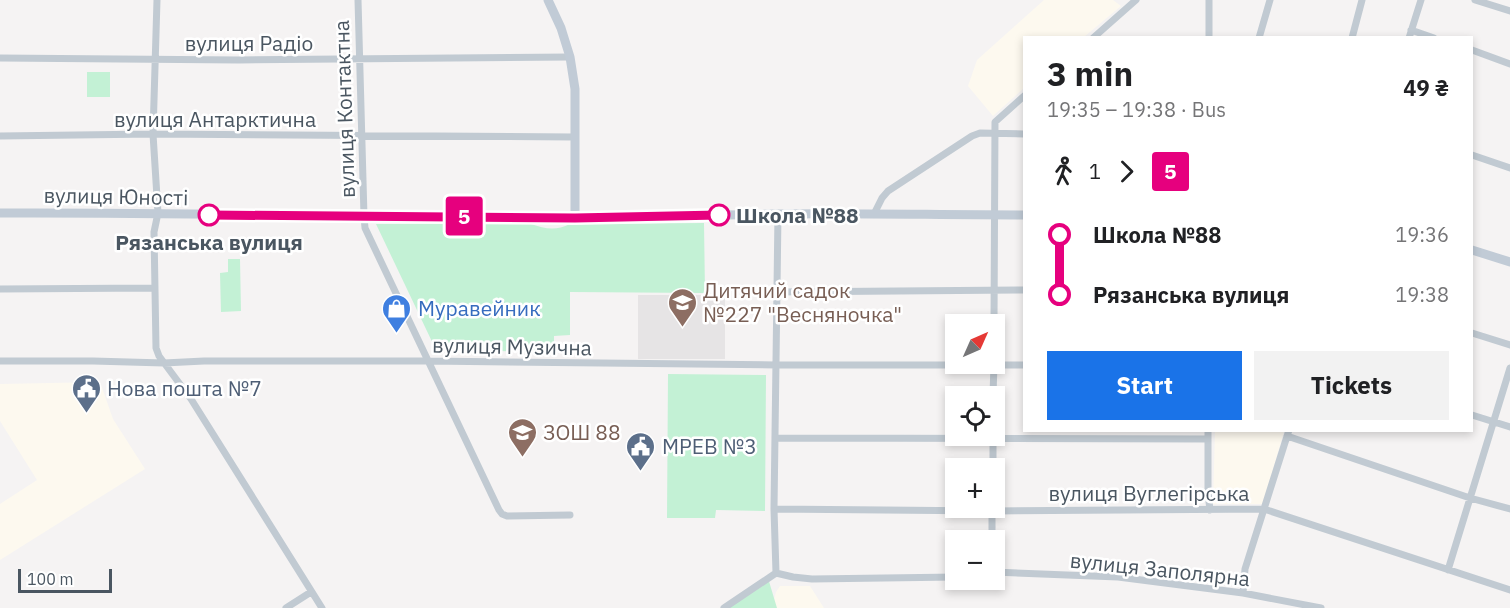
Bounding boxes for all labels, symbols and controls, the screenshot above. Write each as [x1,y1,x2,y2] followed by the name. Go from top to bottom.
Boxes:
[327,20,361,198] street label: вулиця Контактна
[185,29,313,57] street label: вулиця Радіо
[1047,52,1133,95] text: 3 min
[1403,73,1449,102] text: 49 ₴
[1047,96,1226,123] text: 19:35 – 19:38 · Bus
[114,105,316,133] street label: вулиця Антарктична
[1047,155,1080,188] icon: walk
[1110,155,1143,188] icon: forward
[1164,157,1177,185] text: 5
[1089,158,1101,185] text: 1
[43,181,189,211] street label: вулиця Юності
[444,196,484,236] line badge: 5
[736,201,859,229] place label: Школа №88
[458,202,470,230] text: 5
[198,204,220,226] marker: Рязанська вулиця
[708,204,730,226] marker: Школа №88
[1093,220,1222,249] text: Школа №88
[1395,221,1449,248] text: 19:36
[115,228,303,256] place label: Рязанська вулиця
[703,276,902,328] place label: Дитячий садок №227 "Весняночка"
[1093,280,1289,309] text: Рязанська вулиця
[1395,281,1449,308] text: 19:38
[666,286,698,328] school or university icon: Дитячий садок №227 "Весняночка"
[381,292,413,334] shop icon: Муравейник
[418,294,541,322] place label: Муравейник
[945,314,1005,374] north arrow
[945,314,1005,590] map controls
[432,331,592,361] street label: вулиця Музична
[1047,351,1242,420] button: Start
[1254,351,1449,420] button: Tickets
[70,372,102,414] public building icon: Нова пошта №7
[107,374,262,402] place label: Нова пошта №7
[945,386,1005,446] button: locate
[506,416,538,458] school or university icon: ЗОШ 88
[543,418,621,446] place label: ЗОШ 88
[625,430,657,472] public building icon: МРЕВ №3
[662,432,757,460] place label: МРЕВ №3
[945,458,1005,518] button: +
[1048,479,1250,507] street label: вулиця Вуглегірська
[945,530,1005,590] button: −
[1069,546,1251,592] street label: вулиця Заполярна
[18,566,112,594] scale bar
[27,569,74,589] text: 100 m

